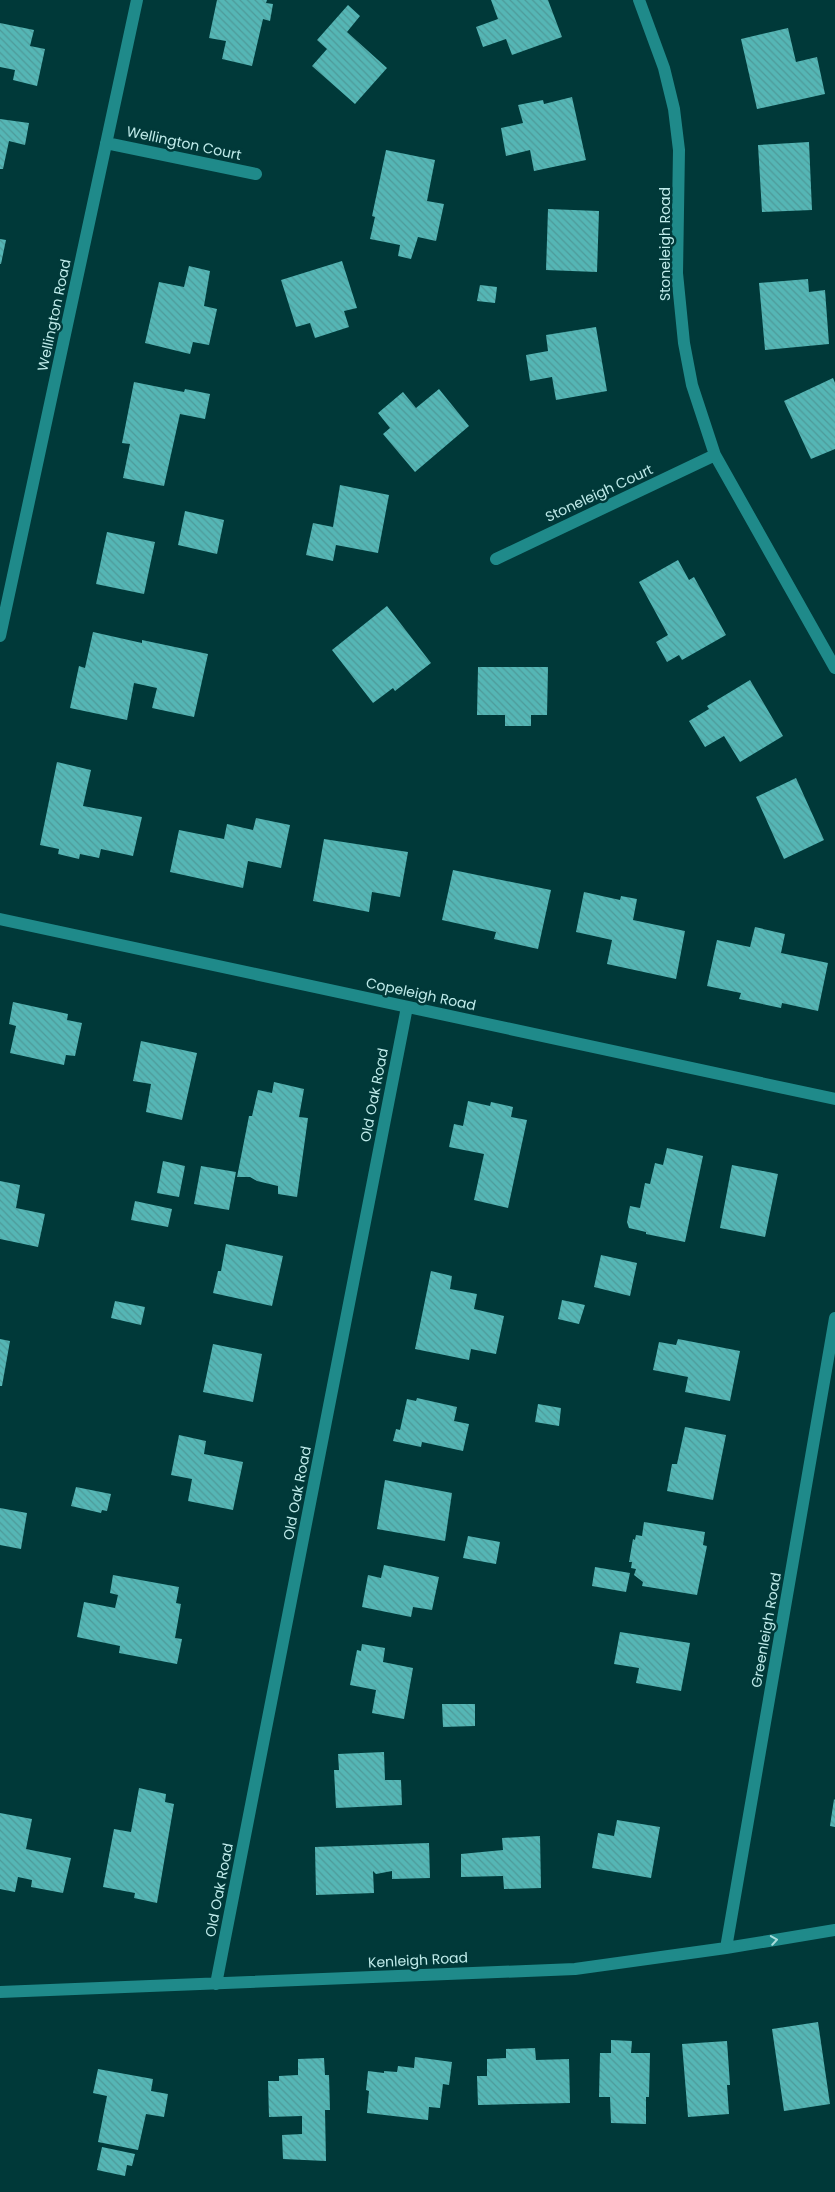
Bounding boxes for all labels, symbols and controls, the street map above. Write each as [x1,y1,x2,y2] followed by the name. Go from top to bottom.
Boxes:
[125,121,243,165] street label: Wellington Court
[655,187,675,301] street label: Stoneleigh Road
[32,257,76,373] street label: Wellington Road
[542,459,656,527] street label: Stoneleigh Court
[364,973,478,1015] street label: Copeleigh Road
[355,1046,393,1144] street label: Old Oak Road
[278,1444,316,1542] street label: Old Oak Road
[746,1571,786,1689] street label: Greenleigh Road
[200,1841,238,1939] street label: Old Oak Road
[770,1936,779,1946] one-way arrow
[367,1947,469,1973] street label: Kenleigh Road

